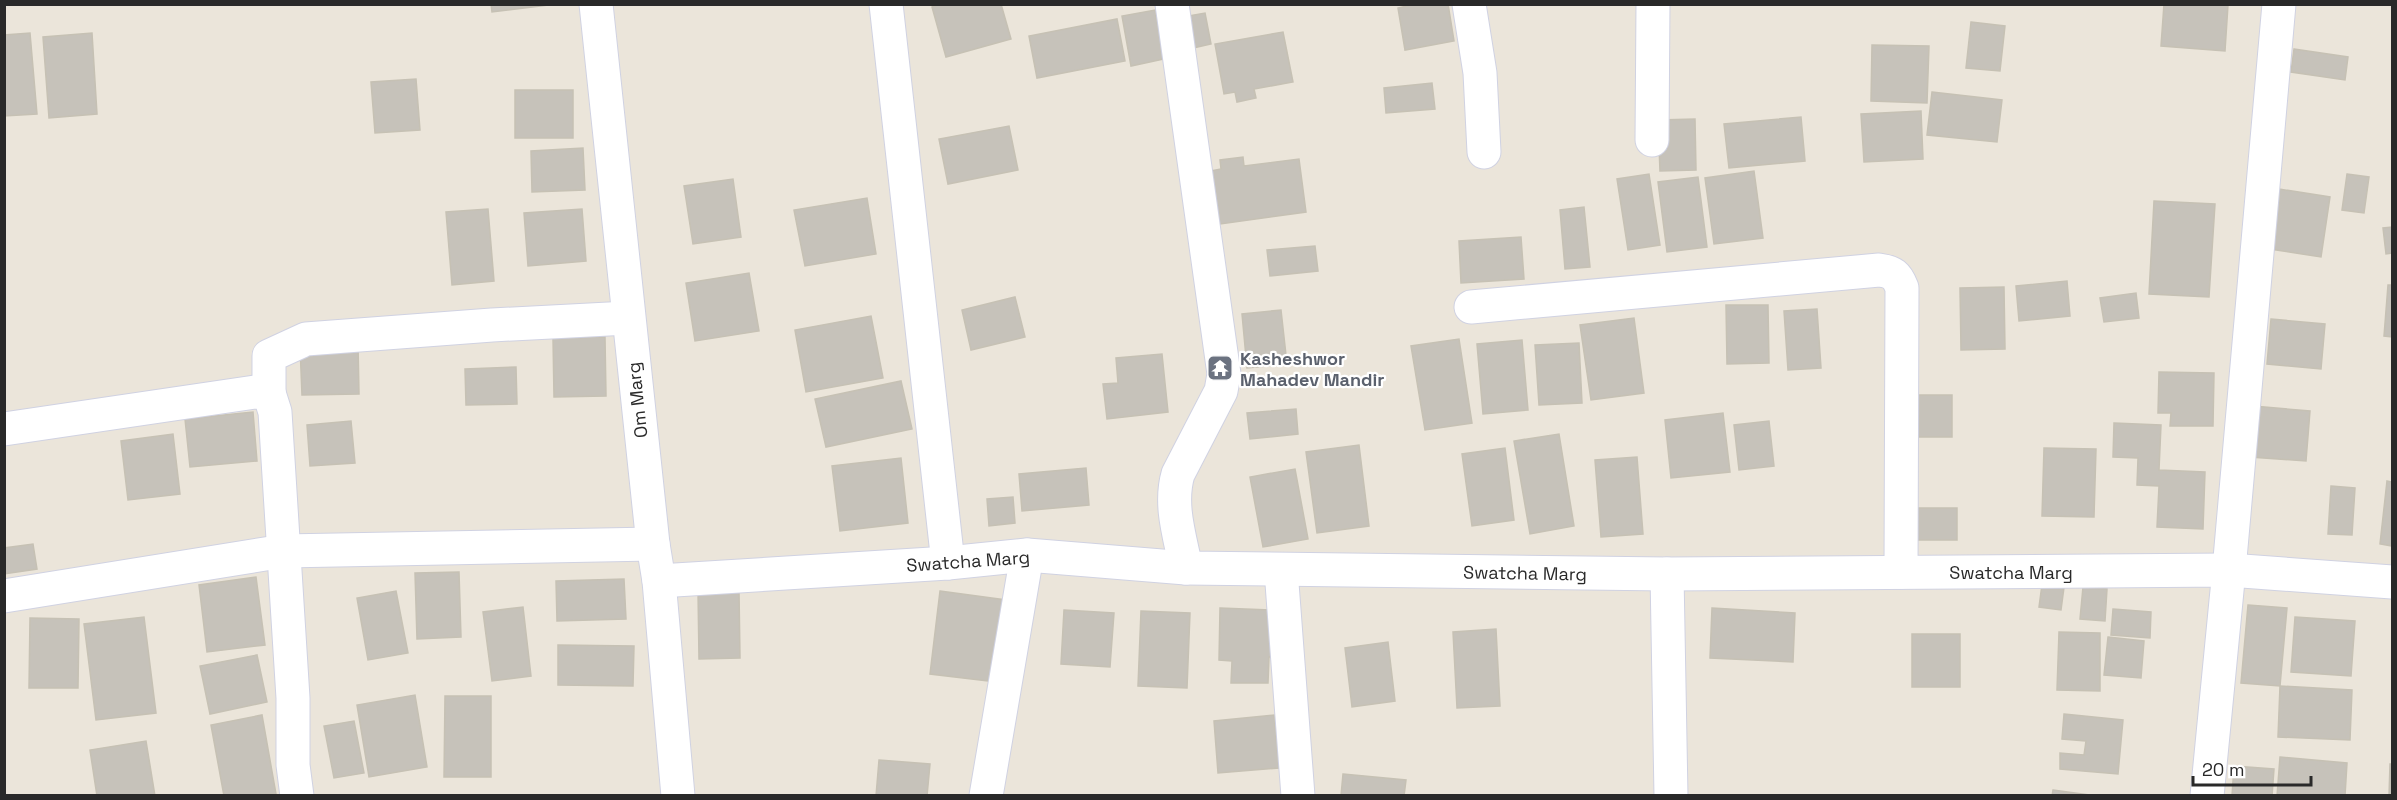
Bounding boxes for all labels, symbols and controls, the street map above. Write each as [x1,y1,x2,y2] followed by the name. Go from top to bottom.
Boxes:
[1240,347,1384,391] place label: Kasheshwor Mahadev Mandir
[1205,353,1235,383] temple icon: Kasheshwor Mahadev Mandir
[622,361,652,439] street label: Om Marg
[905,545,1031,577] street label: Swatcha Marg
[1463,560,1587,586] street label: Swatcha Marg
[1949,561,2073,584] street label: Swatcha Marg
[2193,749,2312,787] scale bar
[2202,758,2245,781] text: 20 m

